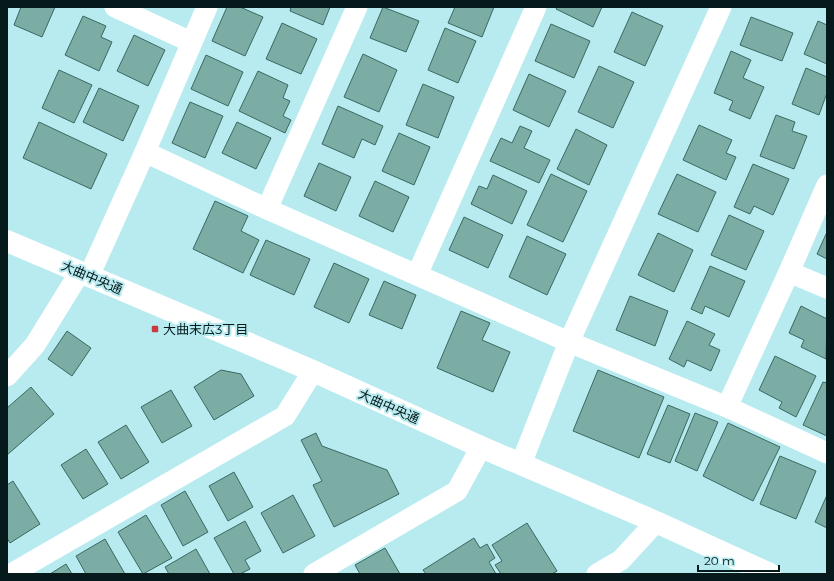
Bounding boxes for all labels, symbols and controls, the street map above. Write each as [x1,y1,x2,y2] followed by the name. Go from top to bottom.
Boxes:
[59,257,125,297] street label: 大曲中央通
[163,321,248,337] place label: 大曲末広3丁目
[150,324,160,334] marker: 大曲末広3丁目
[356,385,422,427] street label: 大曲中央通
[698,547,779,573] scale bar
[704,553,735,568] text: 20 m

